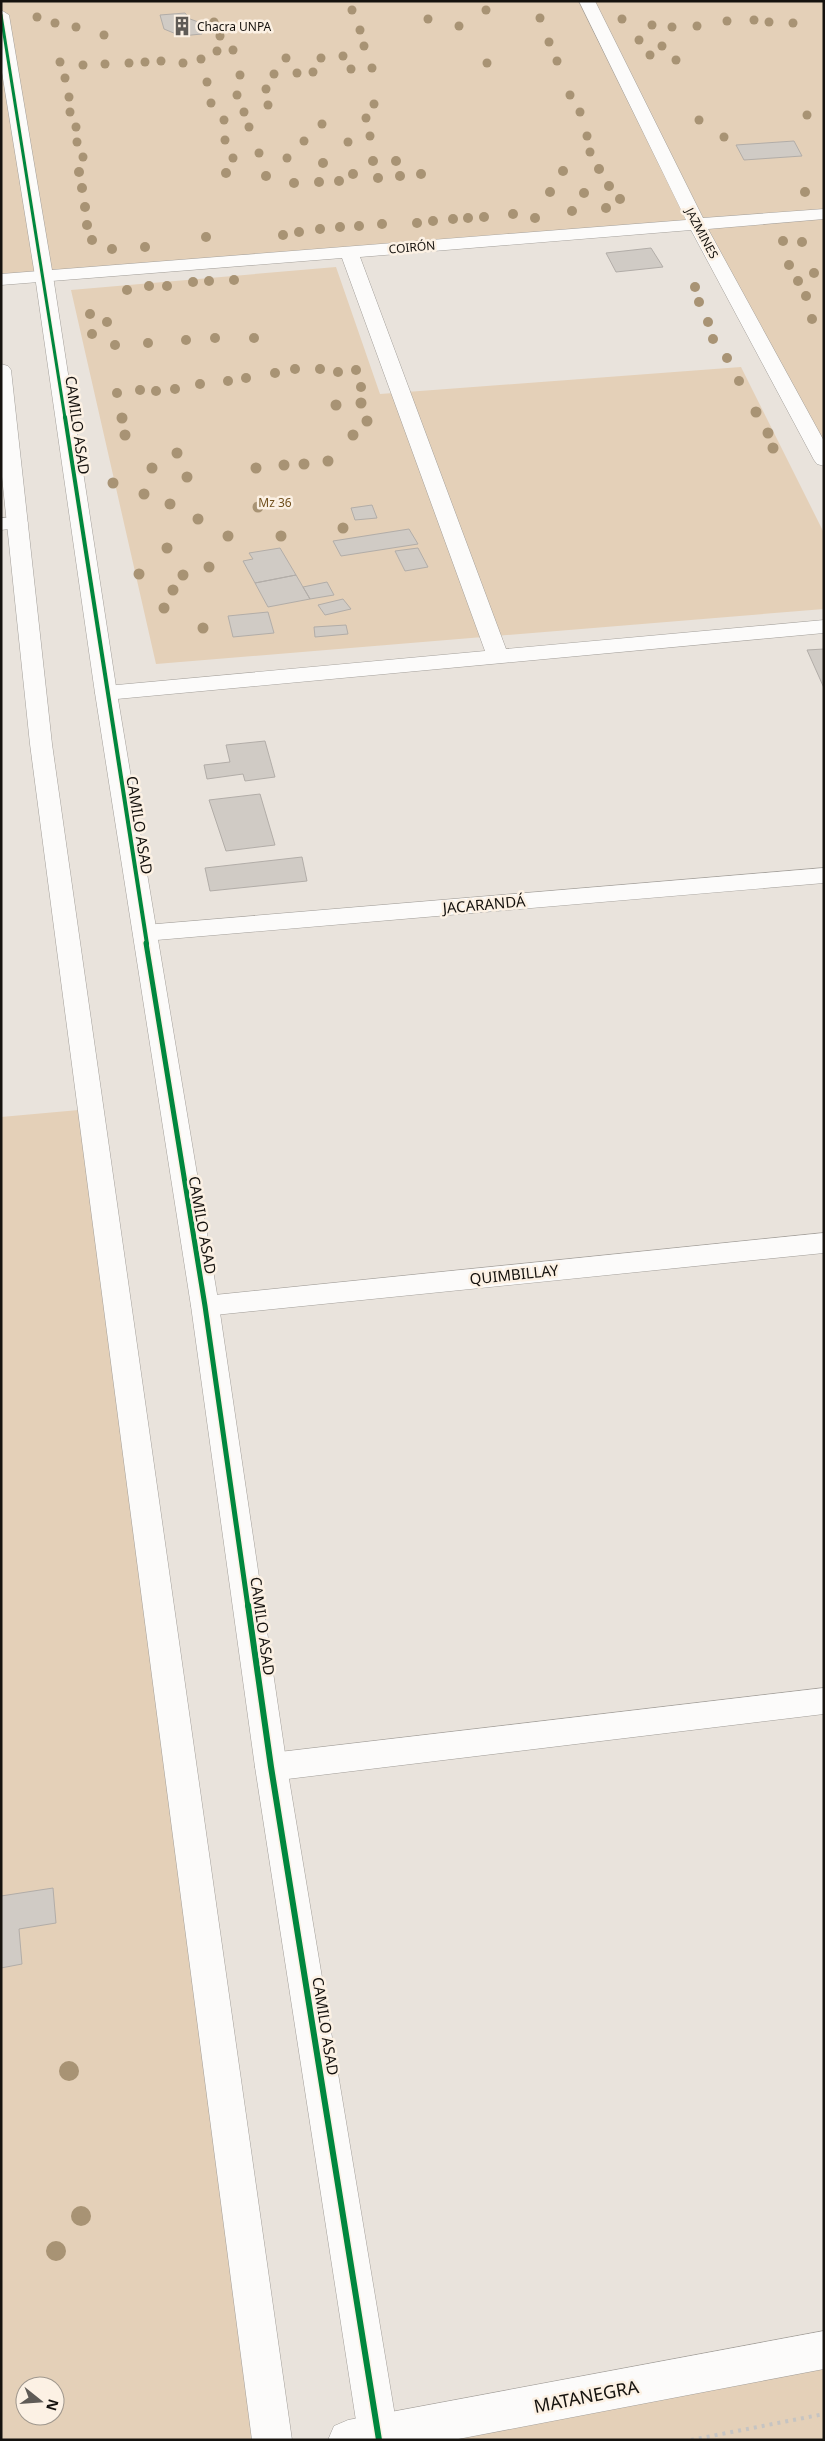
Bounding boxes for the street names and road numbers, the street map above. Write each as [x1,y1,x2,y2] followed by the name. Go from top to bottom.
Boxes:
[681,204,723,262] street label: JAZMINES
[388,236,436,258] street label: COIRÓN
[61,374,95,476] street label: CAMILO ASAD
[122,774,158,876] street label: CAMILO ASAD
[440,890,527,918] street label: JACARANDÁ
[185,1174,221,1276] street label: CAMILO ASAD
[469,1259,560,1289] street label: QUIMBILLAY
[246,1575,280,1677] street label: CAMILO ASAD
[308,1975,344,2077] street label: CAMILO ASAD
[532,2374,641,2418] street label: MATANEGRA

